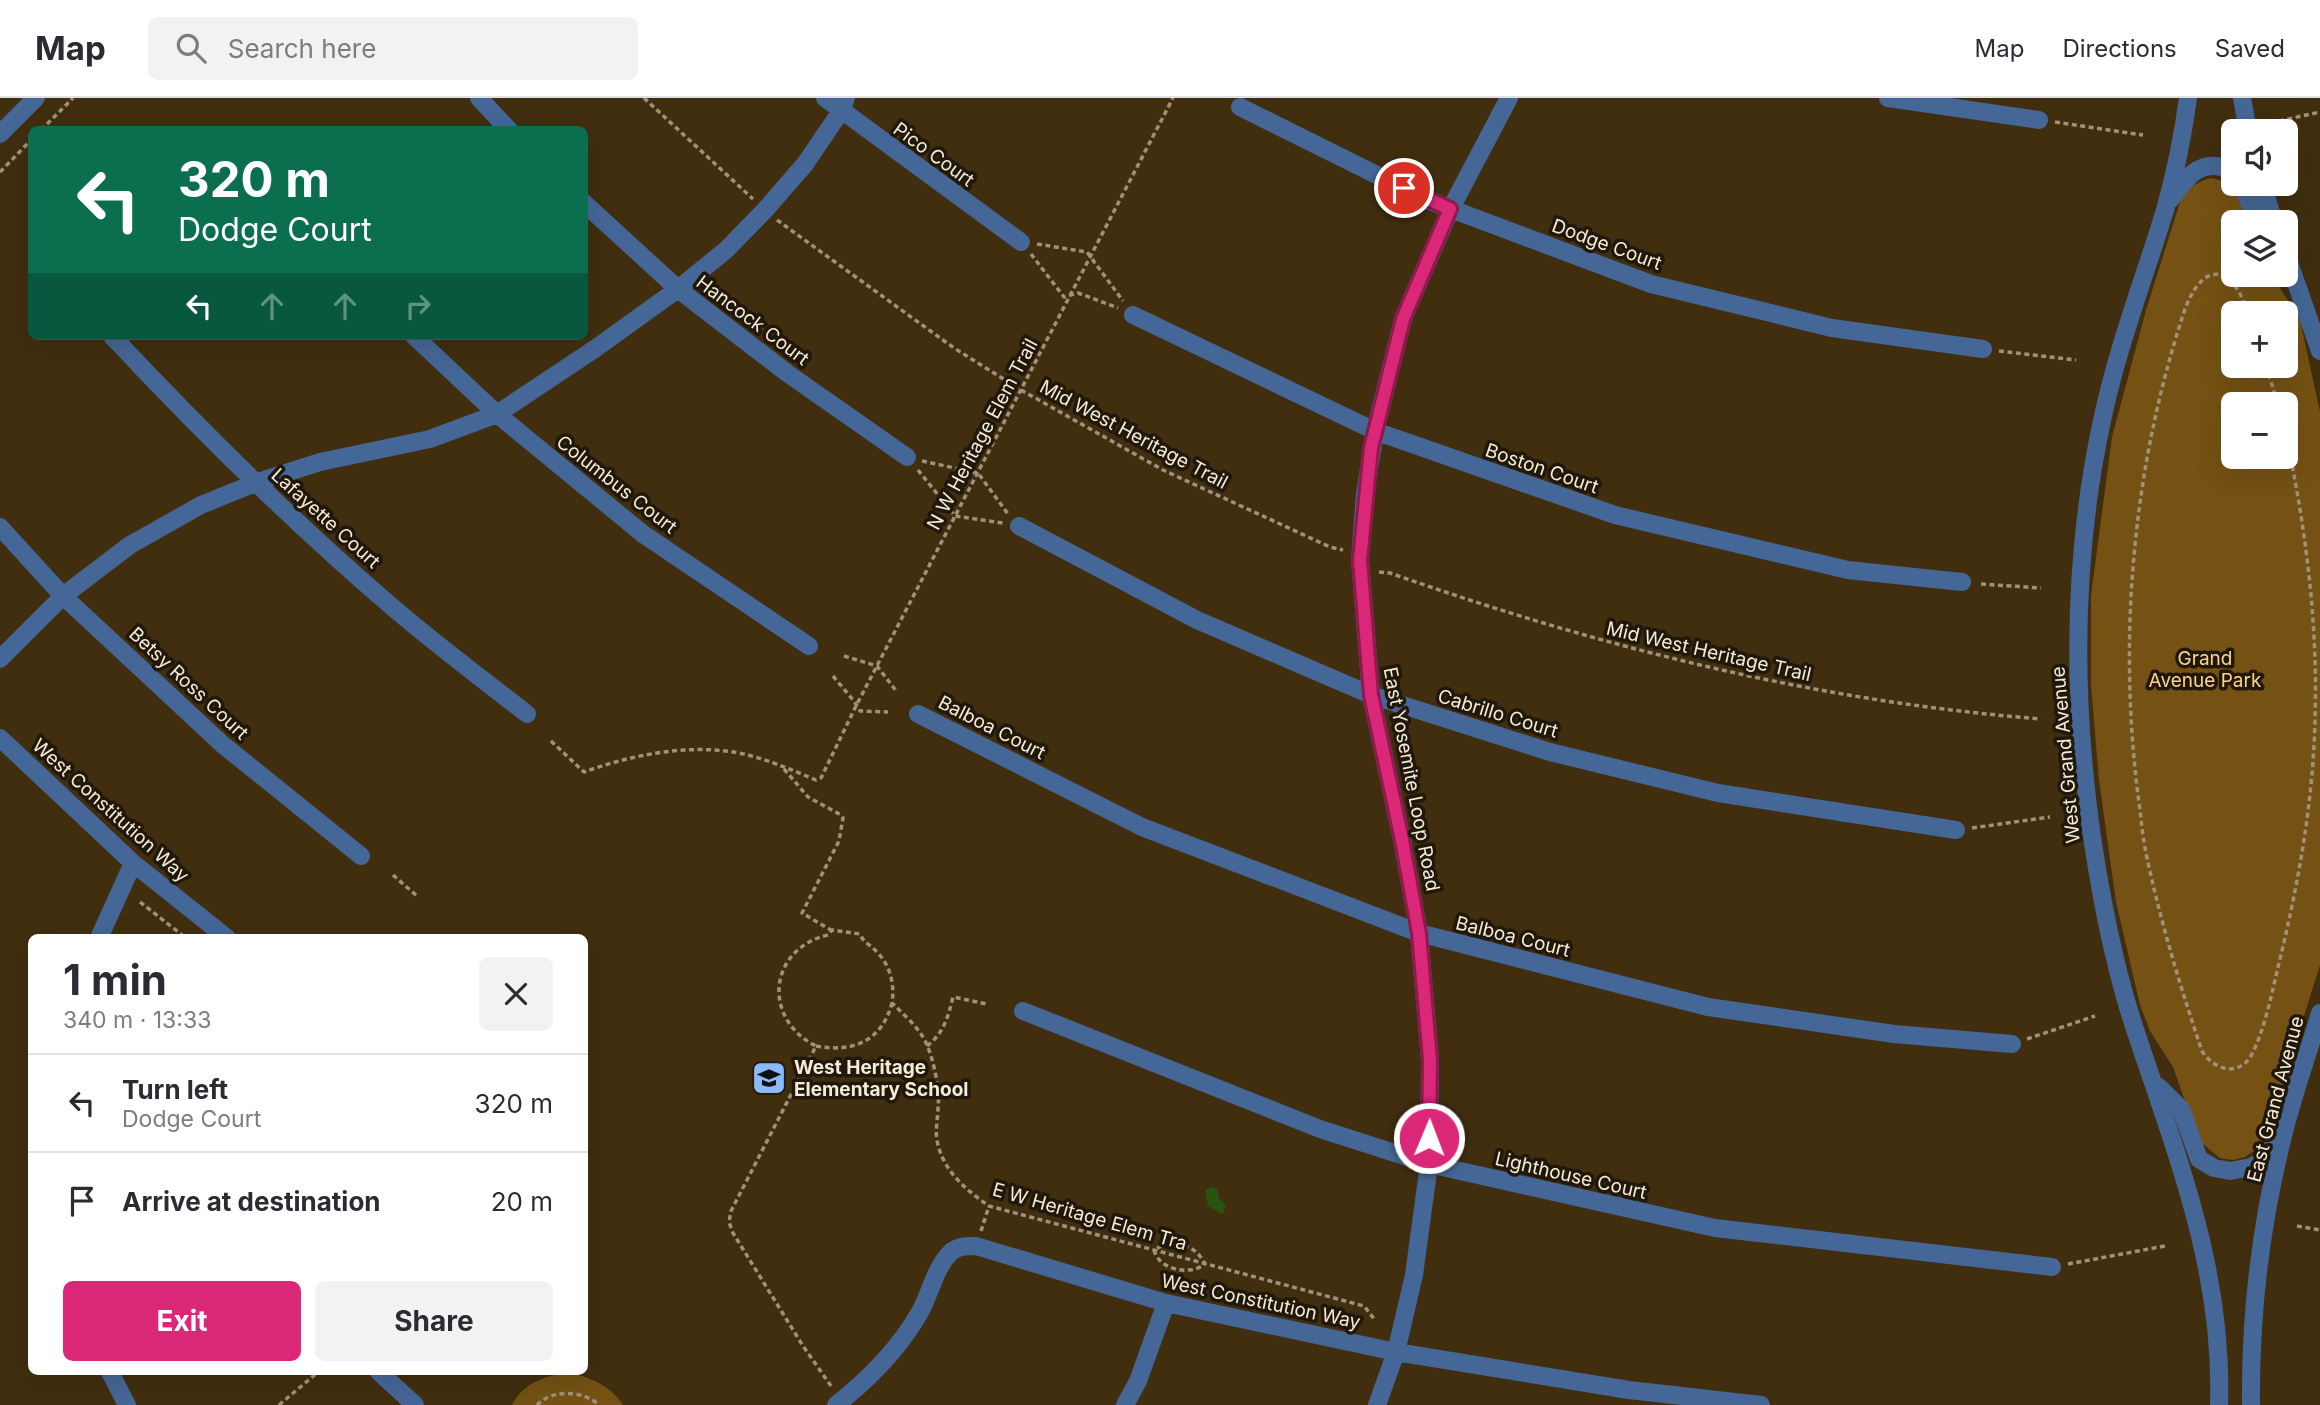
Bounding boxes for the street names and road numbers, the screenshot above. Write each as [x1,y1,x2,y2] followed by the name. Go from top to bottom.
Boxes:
[889,117,979,191] street label: Pico Court
[1549,214,1665,275] street label: Dodge Court
[692,271,814,370] street label: Hancock Court
[922,335,1043,534] street label: N W Heritage Elem Trail
[1036,375,1232,494] street label: Mid West Heritage Trail
[552,430,681,538] street label: Columbus Court
[1482,438,1601,499] street label: Boston Court
[267,464,385,573] street label: Lafayette Court
[1604,617,1814,686] street label: Mid West Heritage Trail
[124,622,253,744] street label: Betsy Ross Court
[1379,665,1445,893] street label: East Yosemite Loop Road
[2046,666,2085,844] street label: West Grand Avenue
[1435,684,1561,743] street label: Cabrillo Court
[934,691,1049,764] street label: Balboa Court
[28,734,194,887] street label: West Constitution Way
[1453,911,1572,962] street label: Balboa Court
[2242,1014,2309,1185] street label: East Grand Avenue
[1493,1147,1649,1204] street label: Lighthouse Court
[990,1178,1190,1255] street label: E W Heritage Elem Tra
[1159,1269,1363,1334] street label: West Constitution Way

